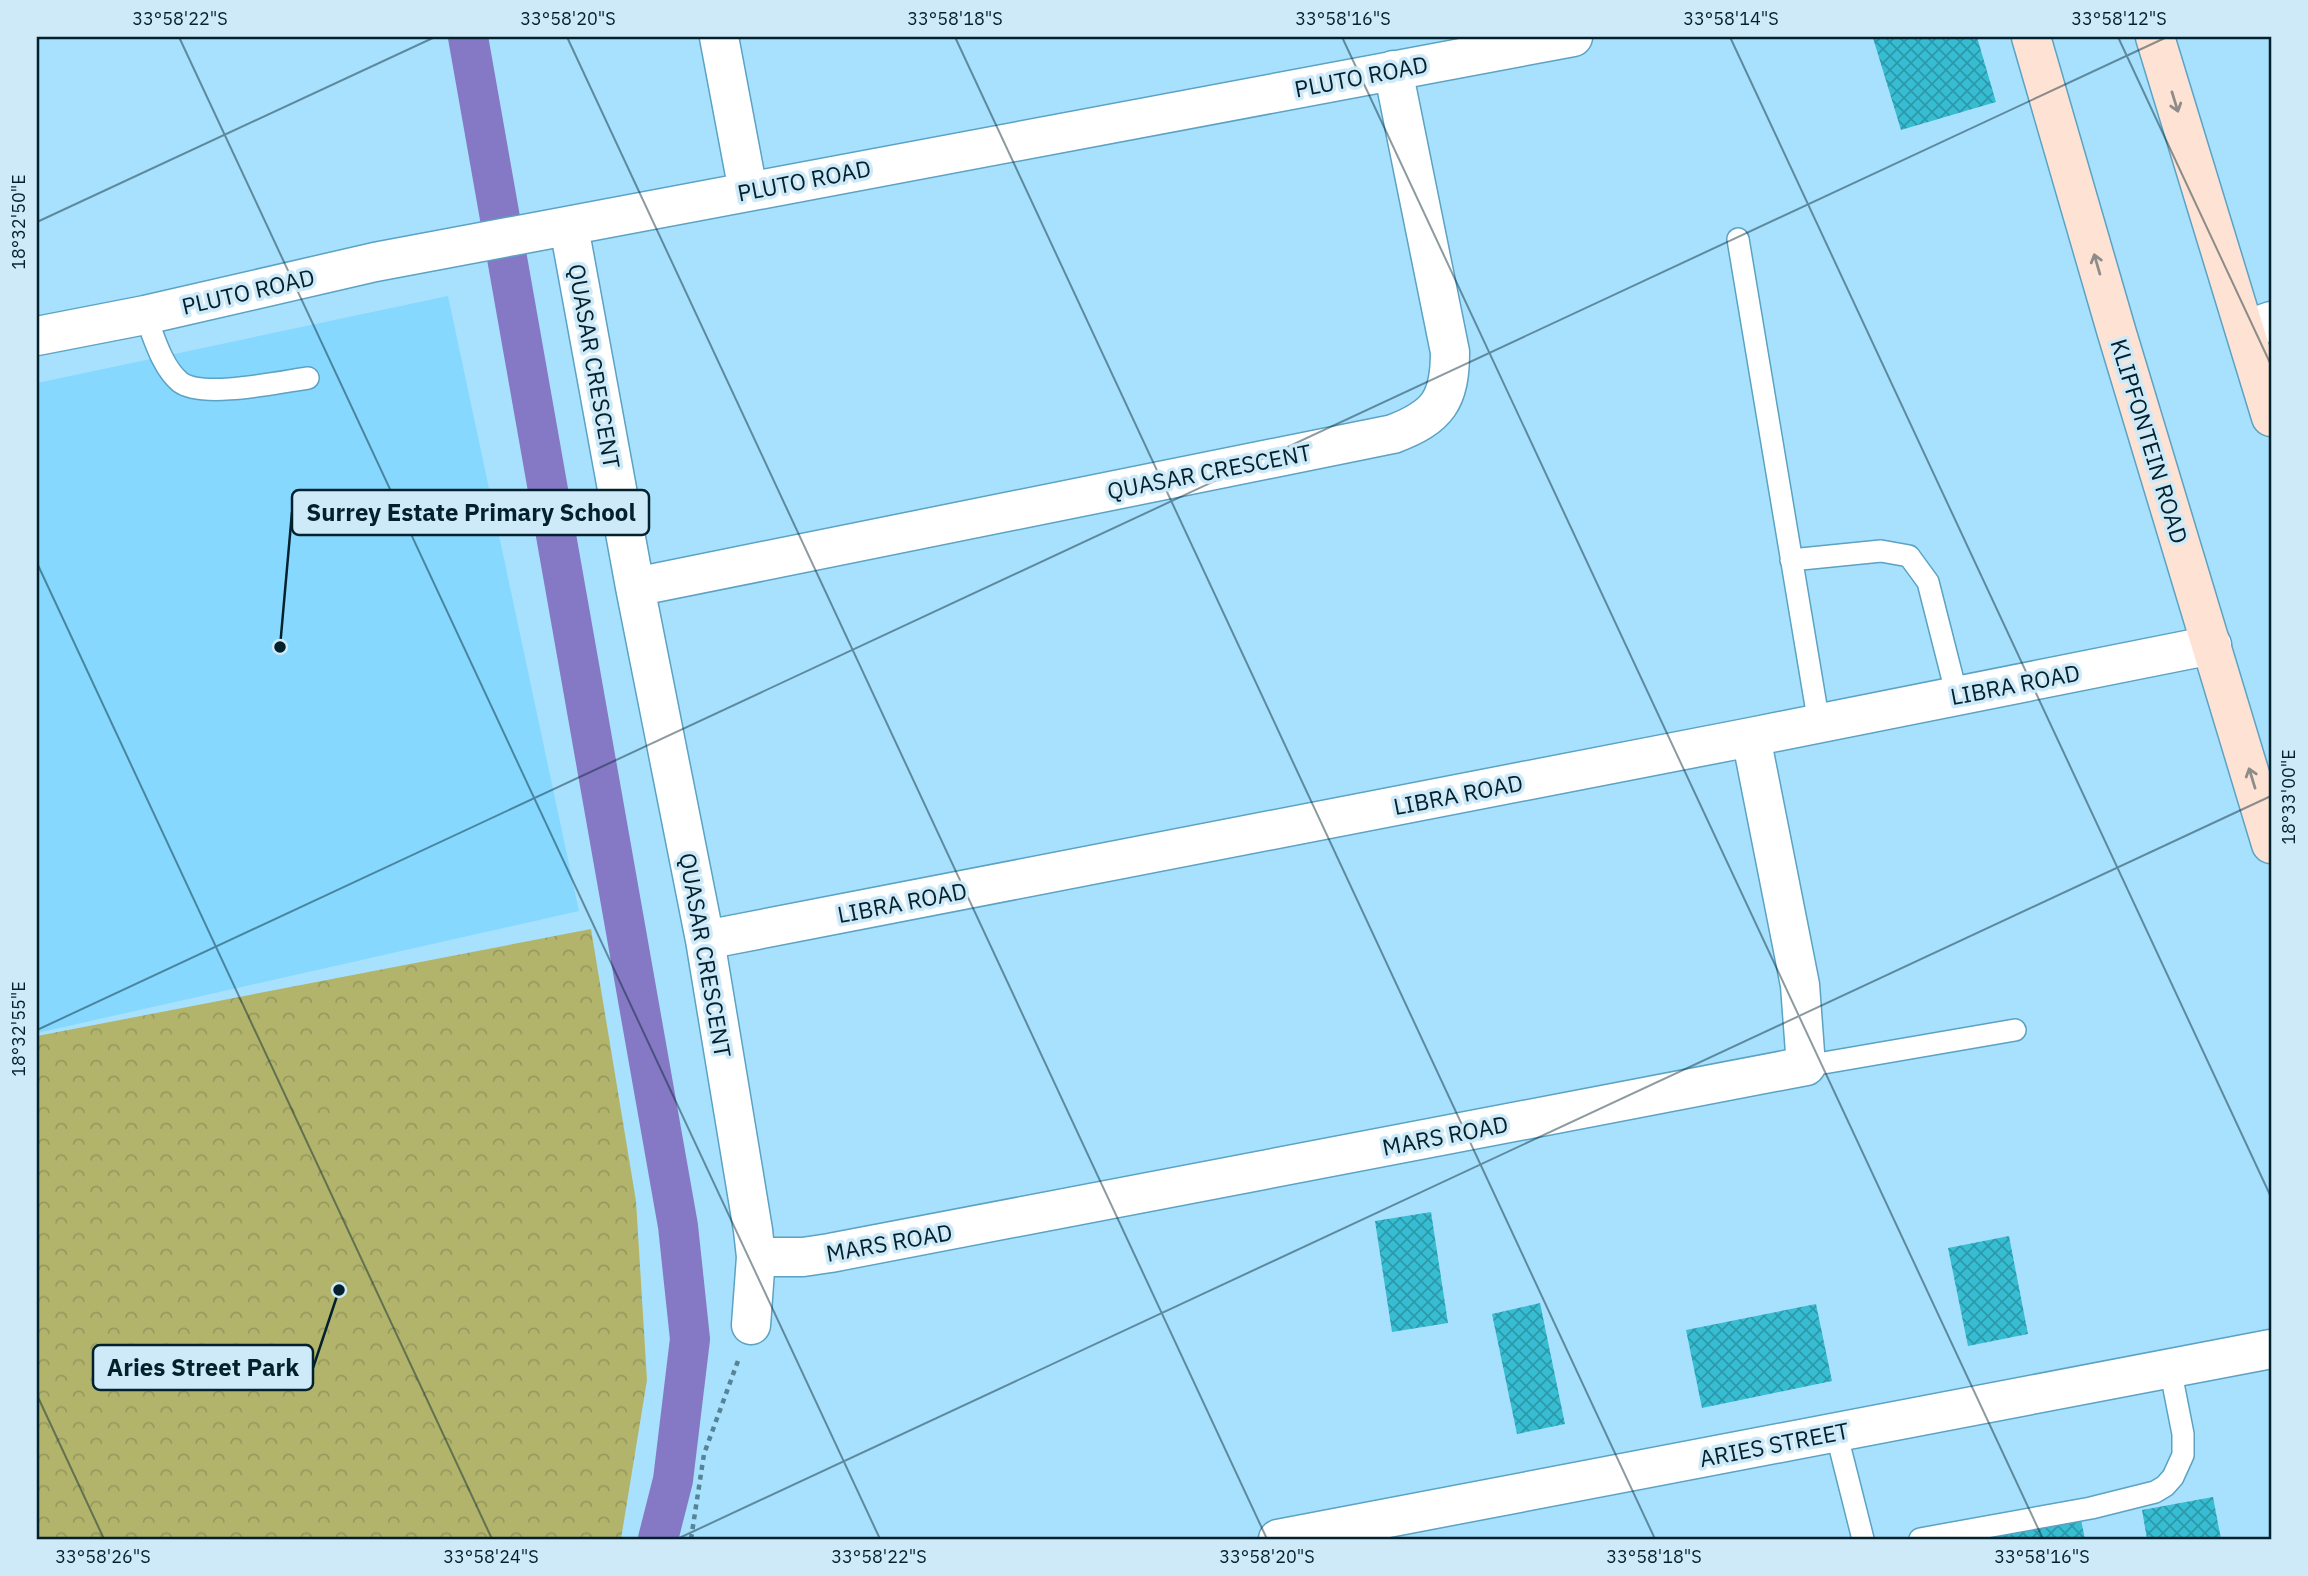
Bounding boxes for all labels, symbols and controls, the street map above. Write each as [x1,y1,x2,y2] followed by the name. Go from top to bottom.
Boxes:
[132,7,228,30] text: 33°58'22"S
[520,7,616,30] text: 33°58'20"S
[907,7,1003,30] text: 33°58'18"S
[1295,7,1391,30] text: 33°58'16"S
[1683,7,1779,30] text: 33°58'14"S
[2071,7,2167,30] text: 33°58'12"S
[1292,48,1430,104] street label: PLUTO ROAD
[2170,91,2183,113] one-way arrow
[735,152,873,208] street label: PLUTO ROAD
[7,174,30,270] text: 18°32'50"E
[2090,253,2103,275] one-way arrow
[179,261,317,321] street label: PLUTO ROAD
[562,261,628,471] street label: QUASAR CRESCENT
[2105,335,2195,547] street label: KLIPFONTEIN ROAD
[1104,436,1314,506] street label: QUASAR CRESCENT
[292,490,649,535] callout: Surrey Estate Primary School
[306,496,636,528] text: Surrey Estate Primary School
[1948,657,2082,711] street label: LIBRA ROAD
[2277,749,2300,845] text: 18°33'00"E
[1391,767,1525,821] street label: LIBRA ROAD
[2244,767,2257,789] one-way arrow
[673,850,739,1060] street label: QUASAR CRESCENT
[835,875,969,929] street label: LIBRA ROAD
[7,981,30,1077] text: 18°32'55"E
[1380,1108,1510,1162] street label: MARS ROAD
[824,1216,954,1268] street label: MARS ROAD
[93,1345,313,1390] callout: Aries Street Park
[107,1351,299,1383] text: Aries Street Park
[1697,1415,1851,1473] street label: ARIES STREET
[55,1545,151,1568] text: 33°58'26"S
[443,1545,539,1568] text: 33°58'24"S
[831,1545,927,1568] text: 33°58'22"S
[1219,1545,1315,1568] text: 33°58'20"S
[1606,1545,1702,1568] text: 33°58'18"S
[1994,1545,2090,1568] text: 33°58'16"S

